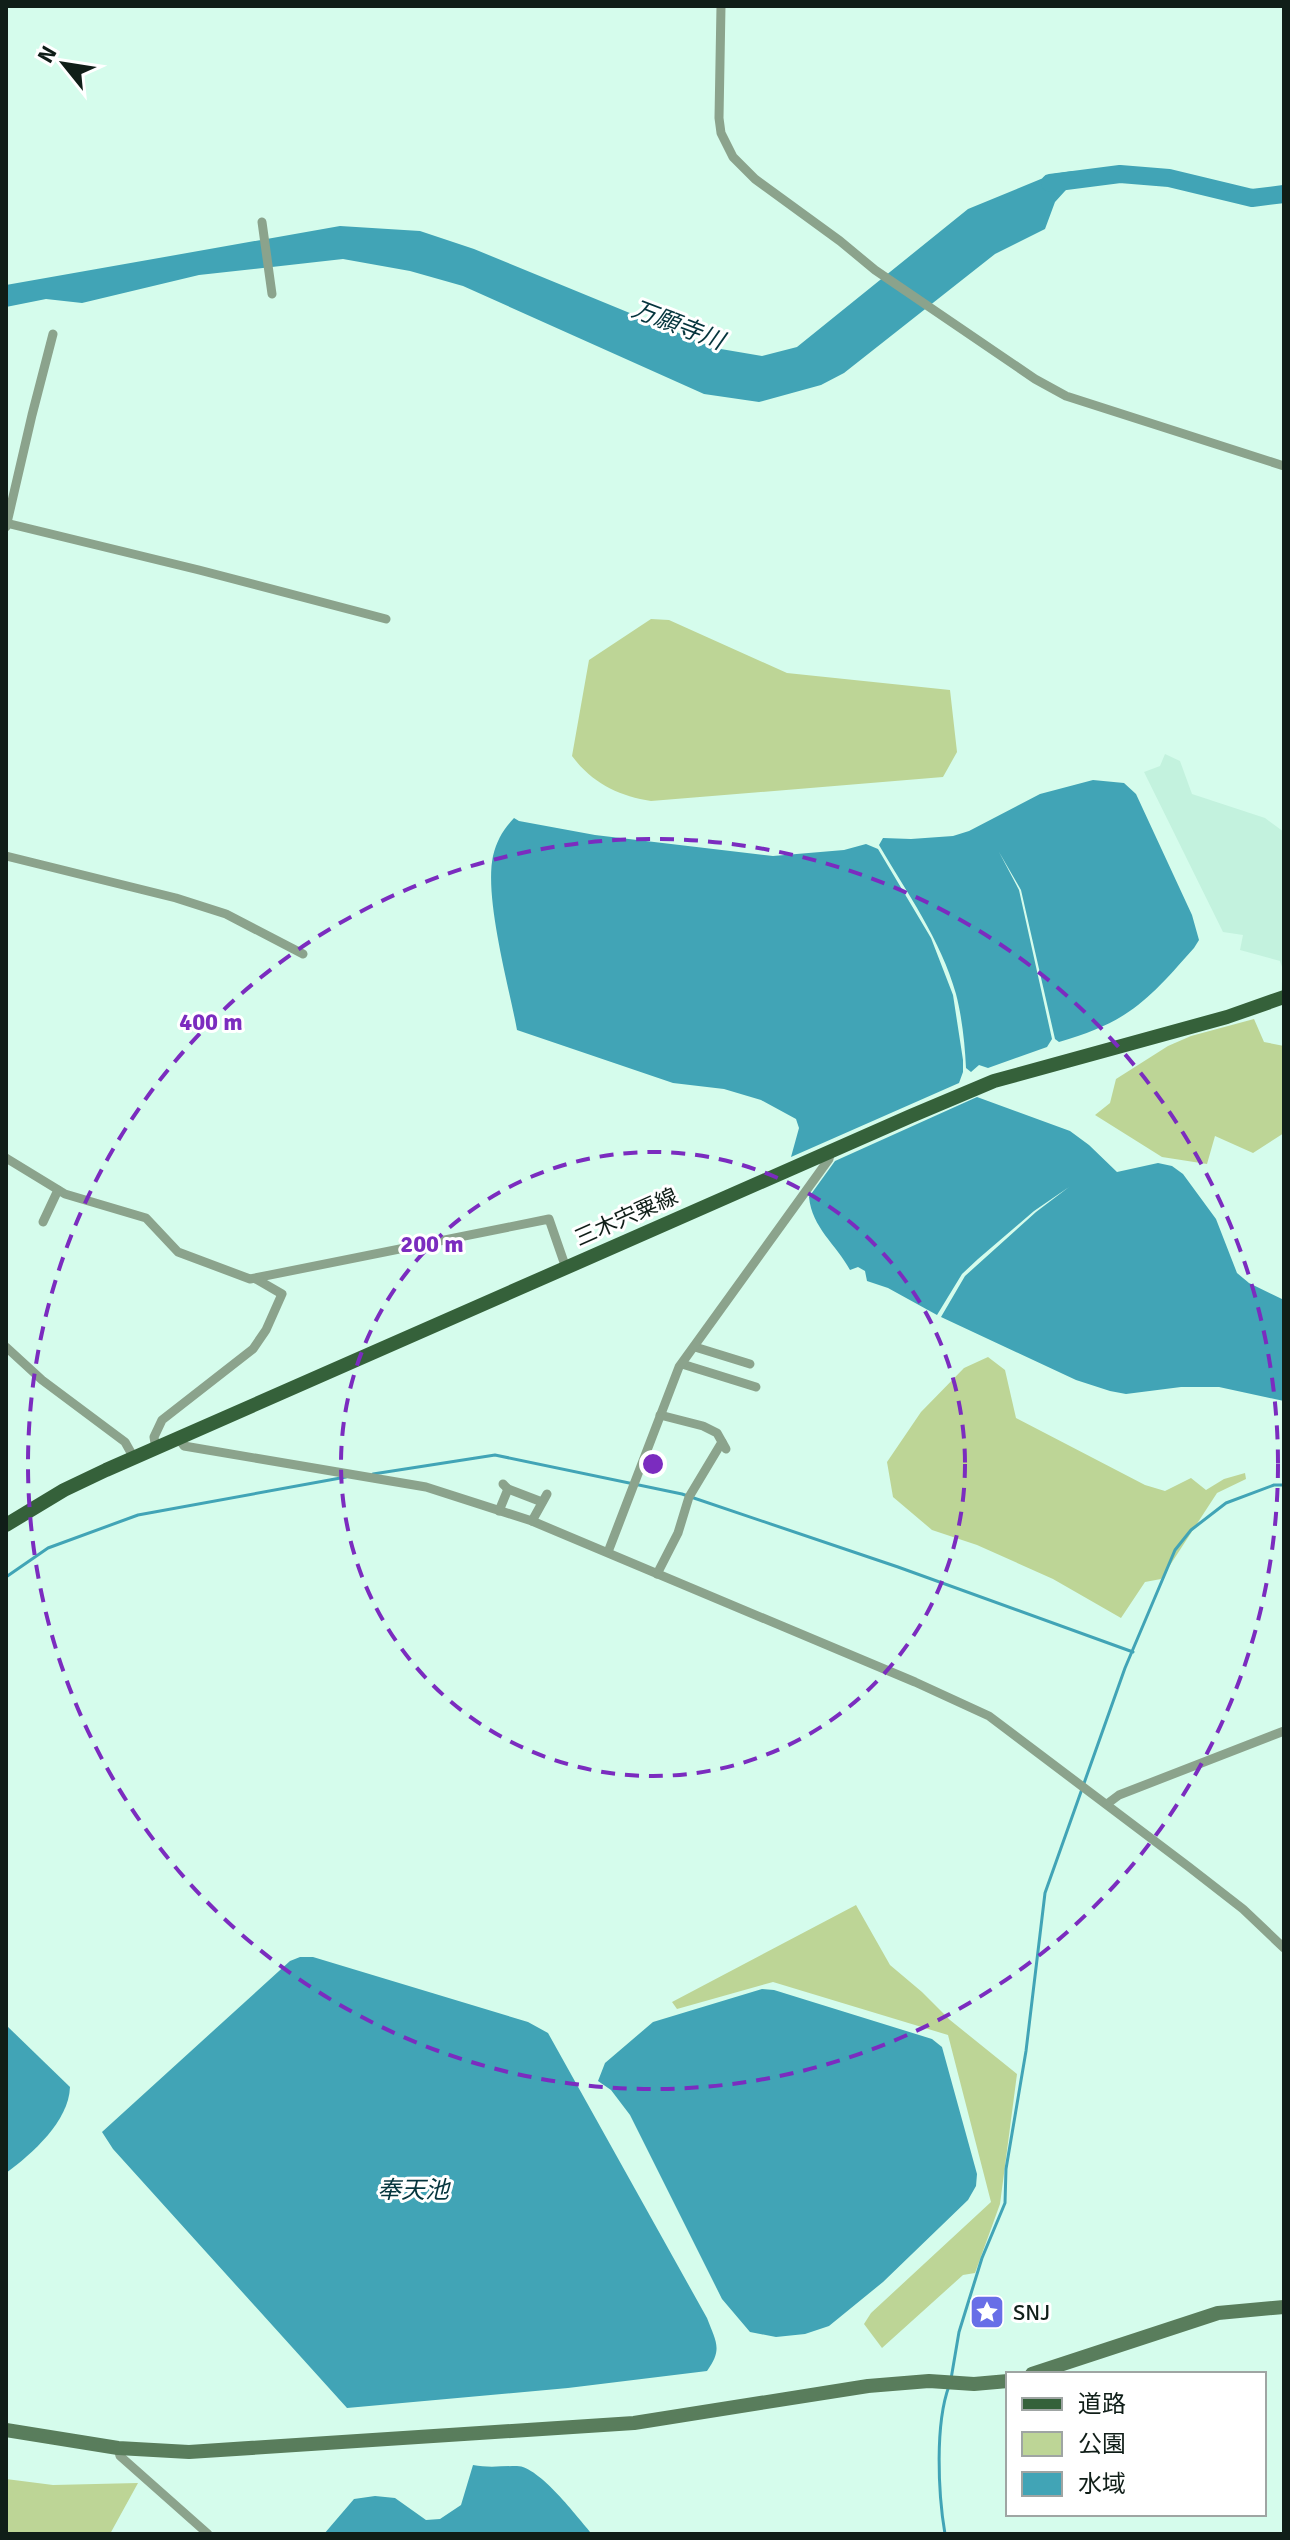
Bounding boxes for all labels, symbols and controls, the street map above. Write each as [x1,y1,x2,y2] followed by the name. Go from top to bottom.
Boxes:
[24,24,104,104] north arrow
[32,41,63,68] text: N
[628,294,731,357] water label: 万願寺川
[179,1007,243,1037] text: 400 m
[570,1182,682,1252] street label: 三木宍粟線
[400,1229,464,1259] text: 200 m
[639,1450,667,1478] centre of rings
[377,2175,451,2205] water label: 奉天池
[968,2293,1006,2331] place icon: SNJ
[1013,2299,1050,2326] place label: SNJ
[1006,2372,1266,2516] legend
[1078,2389,1126,2419] text: 道路
[1078,2429,1126,2459] text: 公園
[1078,2469,1126,2499] text: 水域

